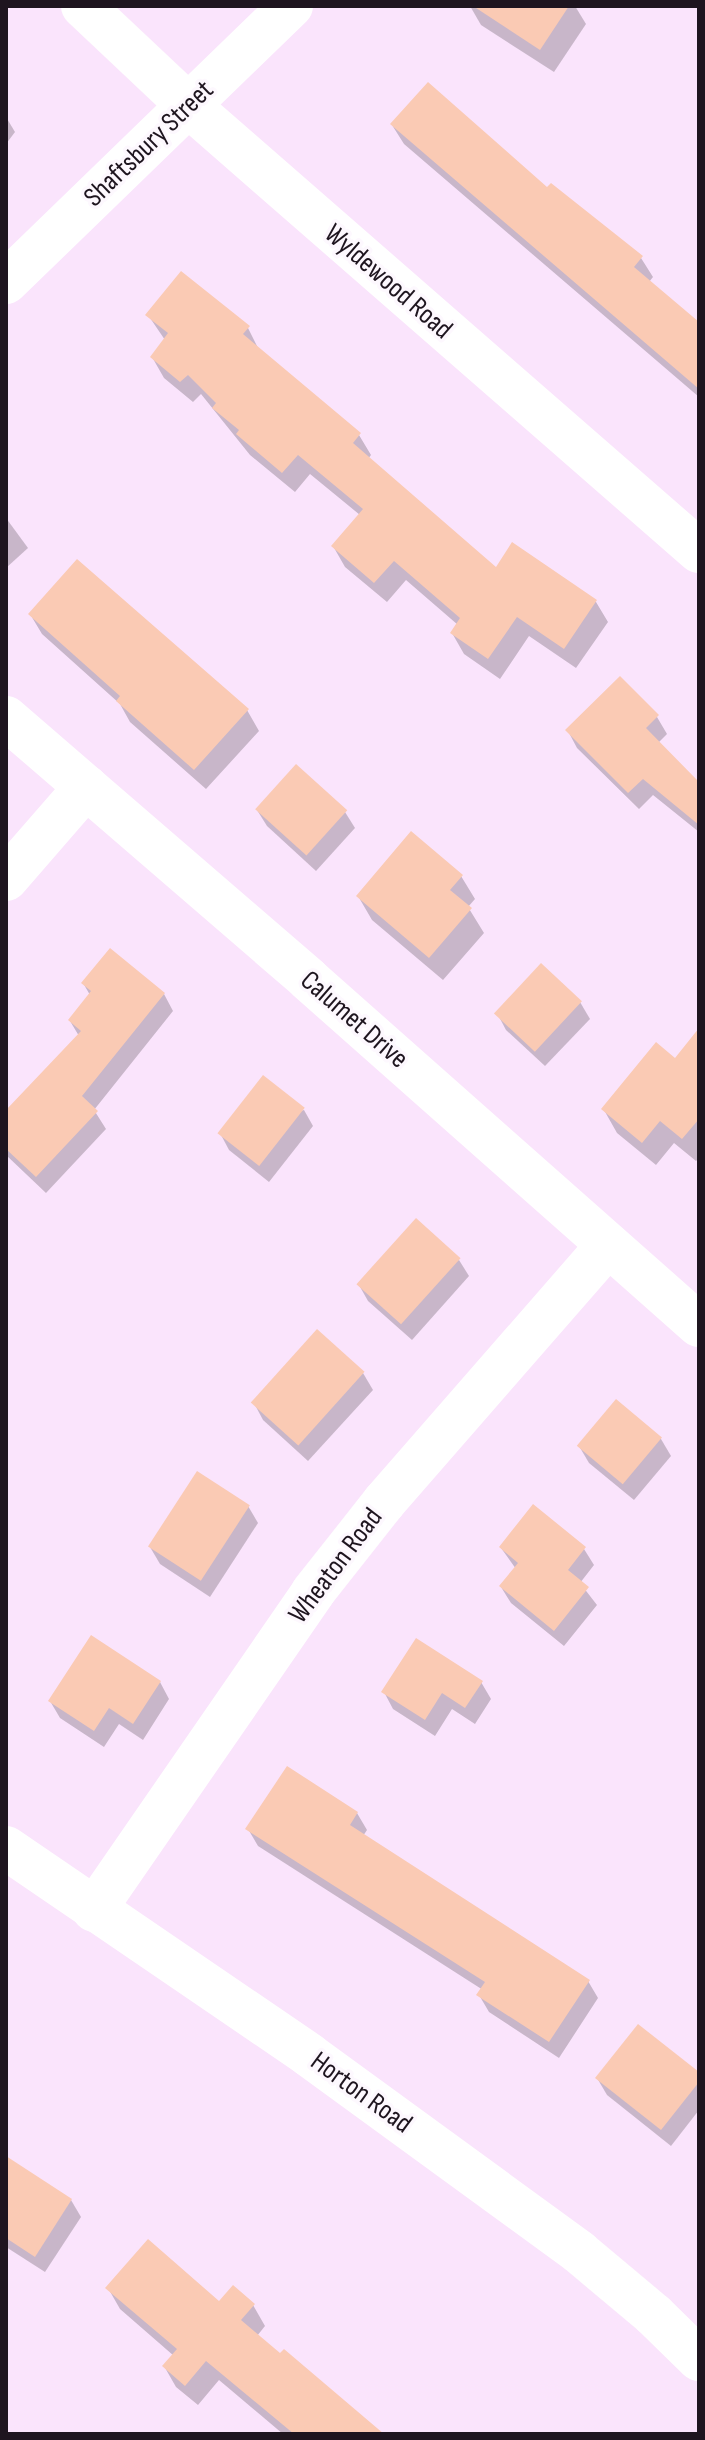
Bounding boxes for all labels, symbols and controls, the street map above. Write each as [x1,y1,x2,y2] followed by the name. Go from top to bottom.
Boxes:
[77,74,221,214] street label: Shaftsbury Street
[317,217,459,347] street label: Wyldewood Road
[293,964,415,1076] street label: Calumet Drive
[282,1502,390,1630] street label: Wheaton Road
[304,2045,418,2141] street label: Horton Road

